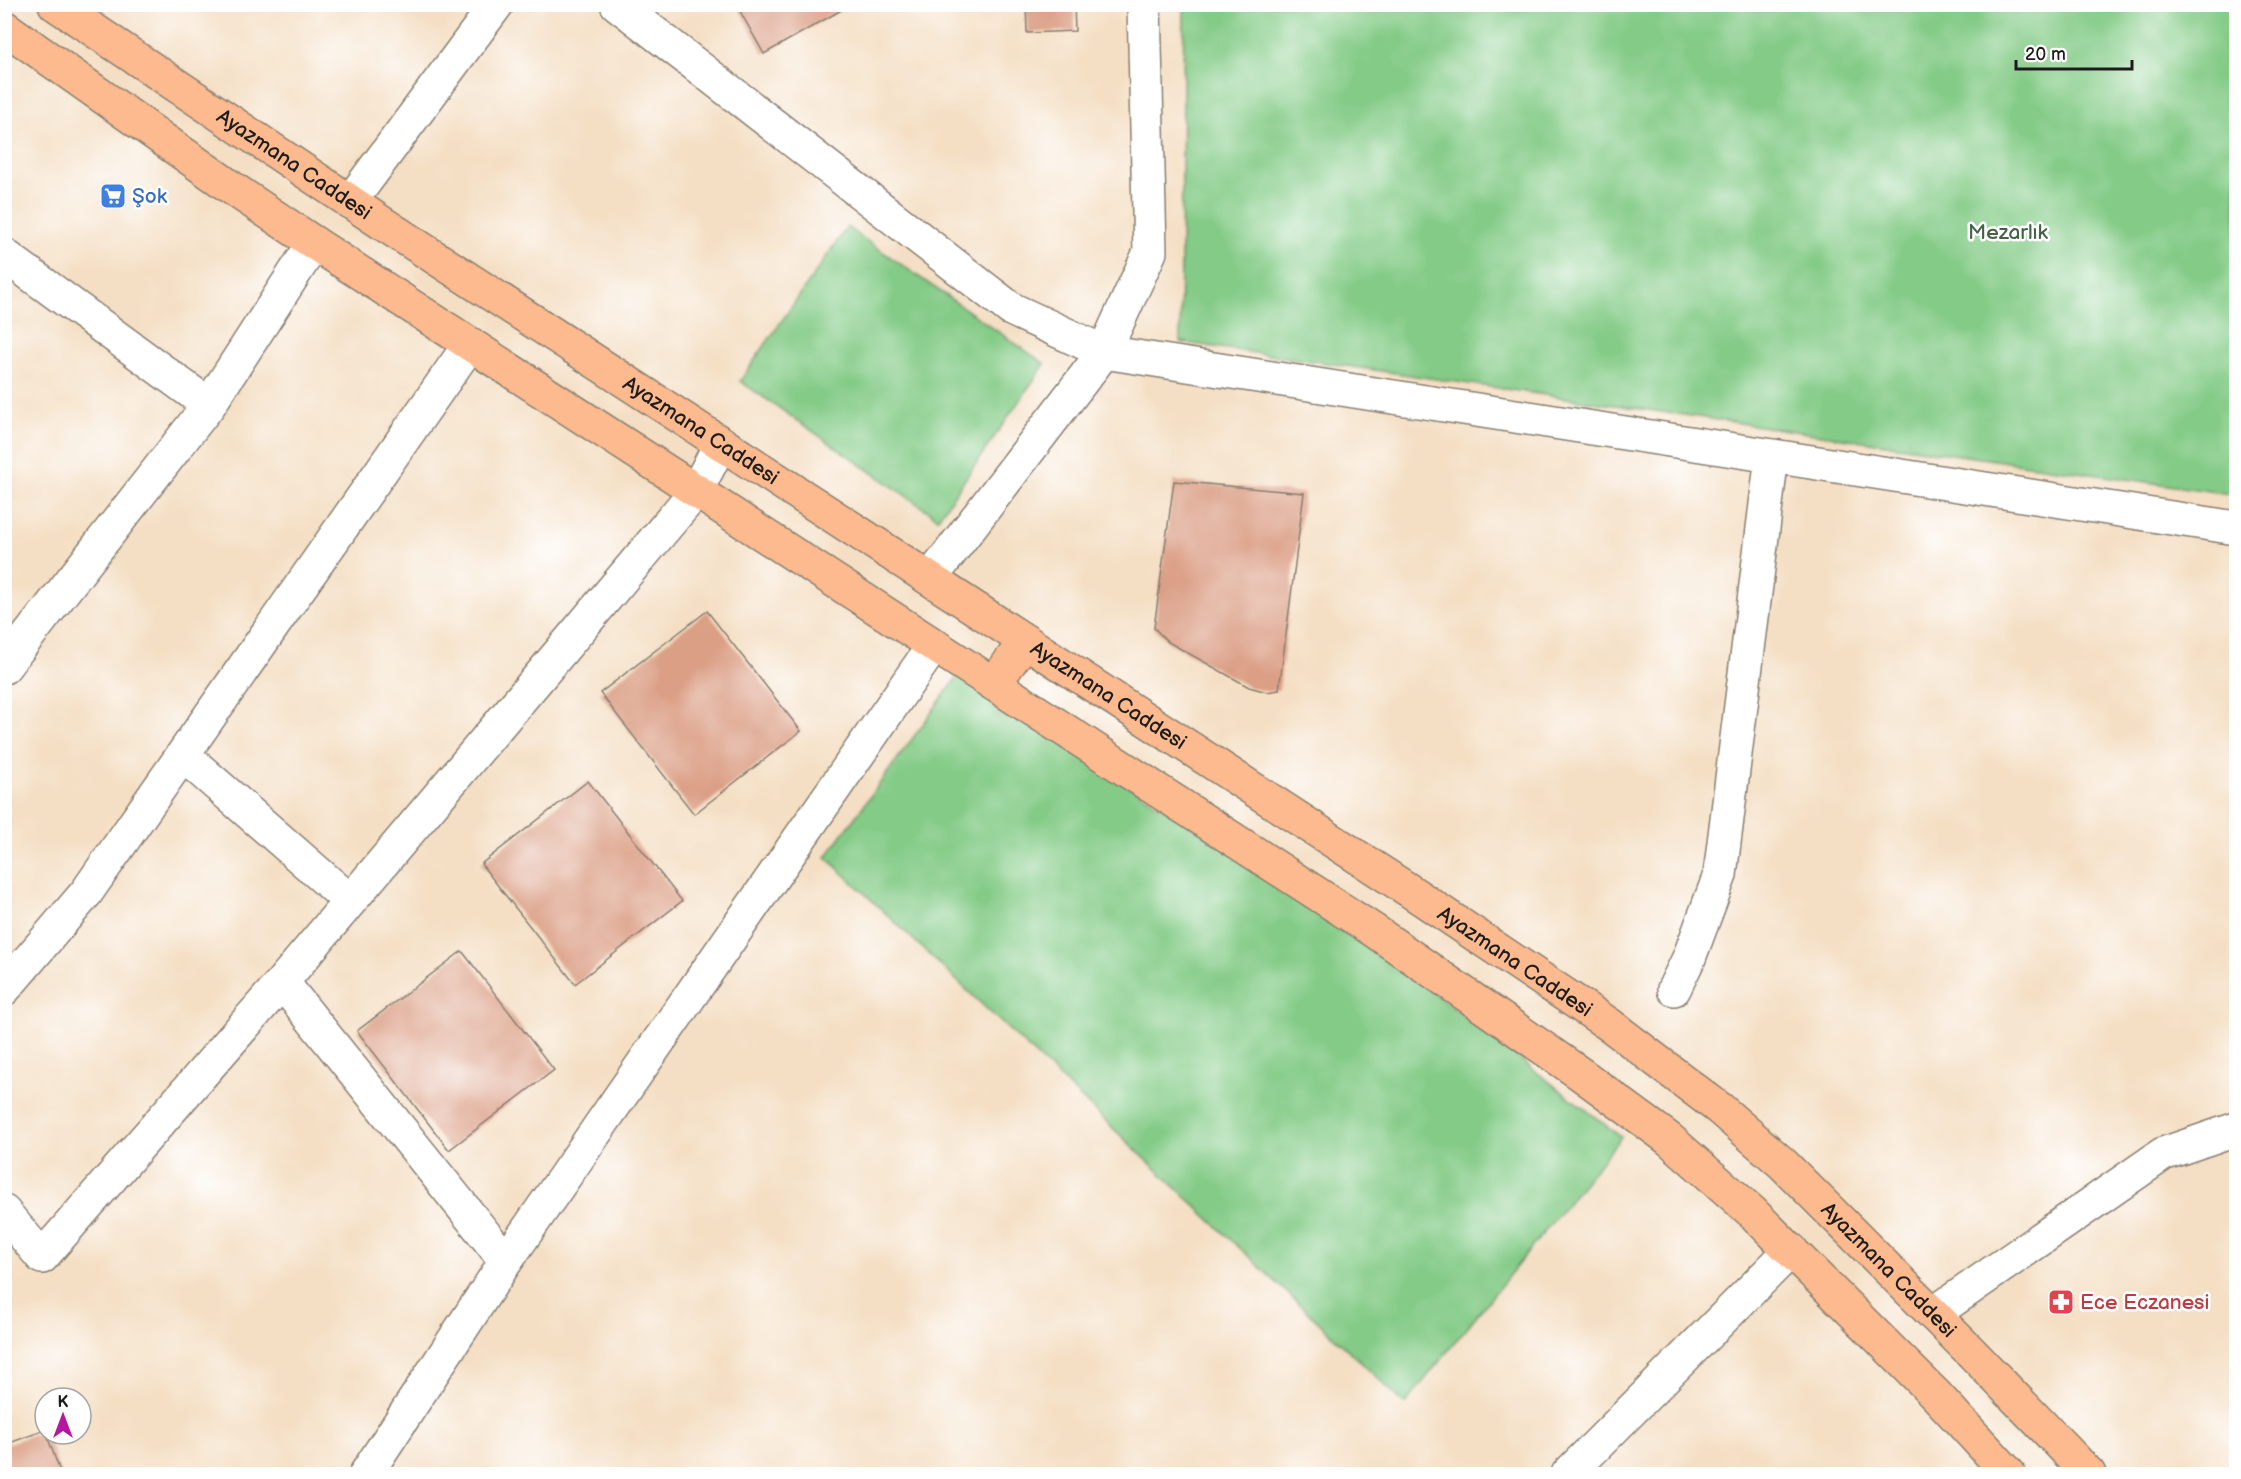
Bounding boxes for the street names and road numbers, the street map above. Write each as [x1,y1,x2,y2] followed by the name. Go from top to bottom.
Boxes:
[212,104,376,225] street label: Ayazmana Caddesi
[618,371,784,490] street label: Ayazmana Caddesi
[1026,635,1191,755] street label: Ayazmana Caddesi
[1433,901,1597,1022] street label: Ayazmana Caddesi
[1816,1197,1962,1343] street label: Ayazmana Caddesi

